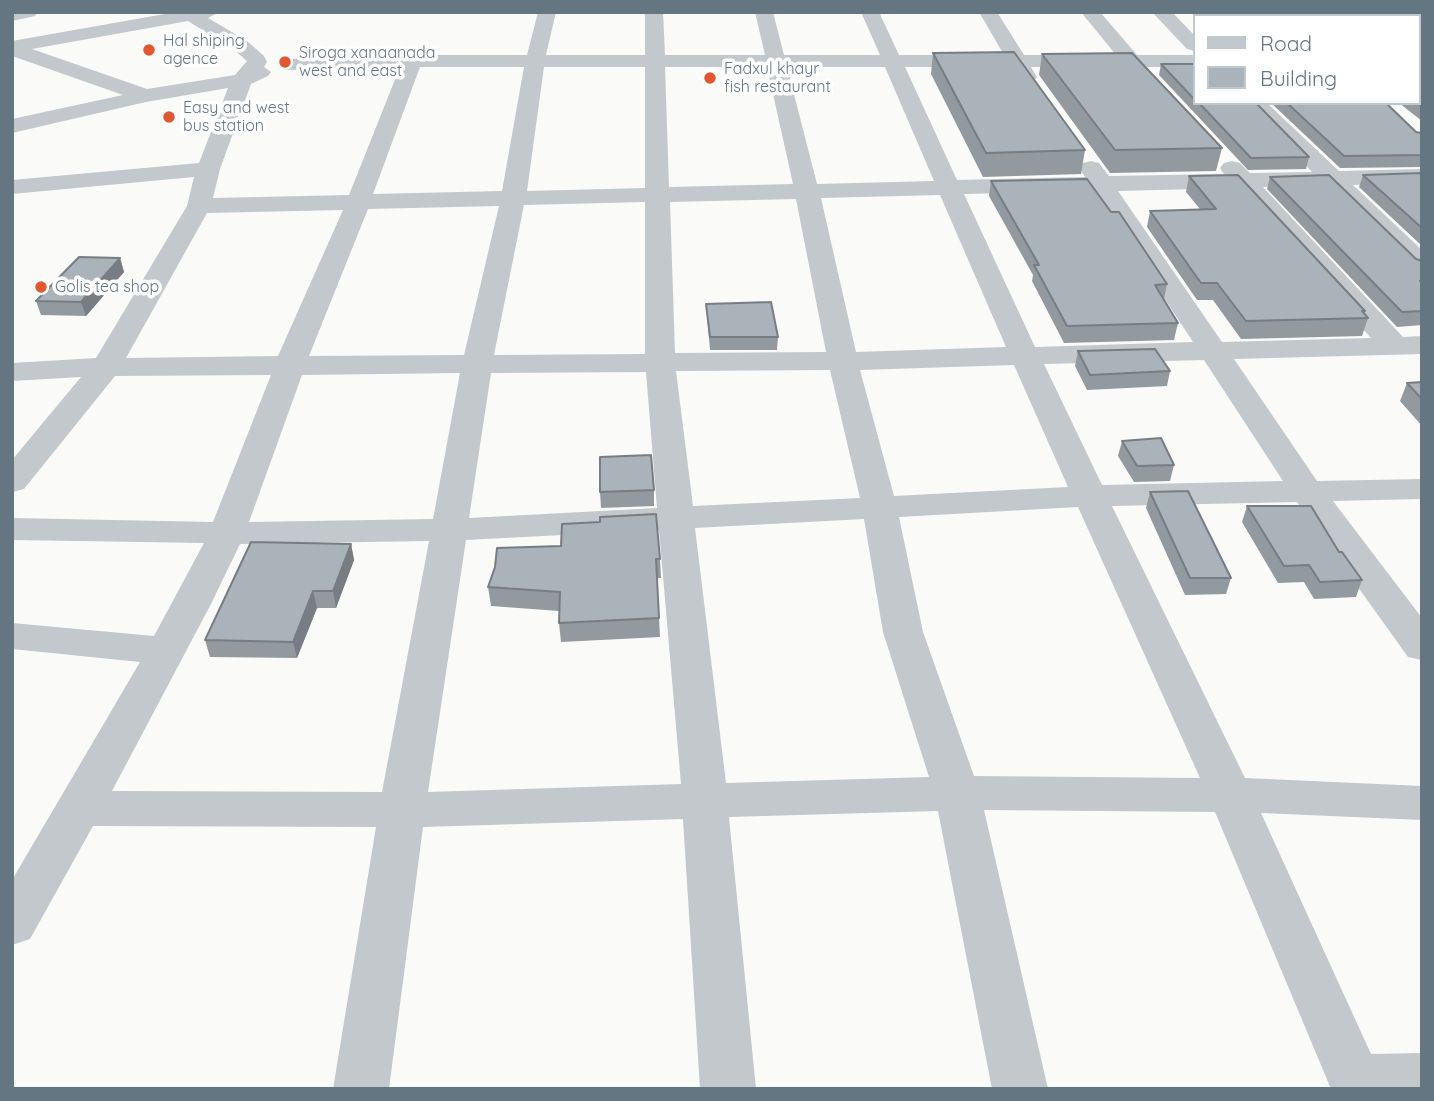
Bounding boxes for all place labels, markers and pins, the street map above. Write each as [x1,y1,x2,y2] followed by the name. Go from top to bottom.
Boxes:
[163,31,245,69] place label: Hal shiping agence
[141,42,157,58] marker: Hal shiping agence
[299,43,435,81] place label: Siroga xanaanada west and east
[277,54,293,70] marker: Siroga xanaanada west and east
[724,59,831,97] place label: Fadxul khayr fish restaurant
[702,70,718,86] marker: Fadxul khayr fish restaurant
[183,98,290,136] place label: Easy and west bus station
[161,109,177,125] marker: Easy and west bus station
[55,277,159,297] place label: Golis tea shop
[33,279,49,295] marker: Golis tea shop

